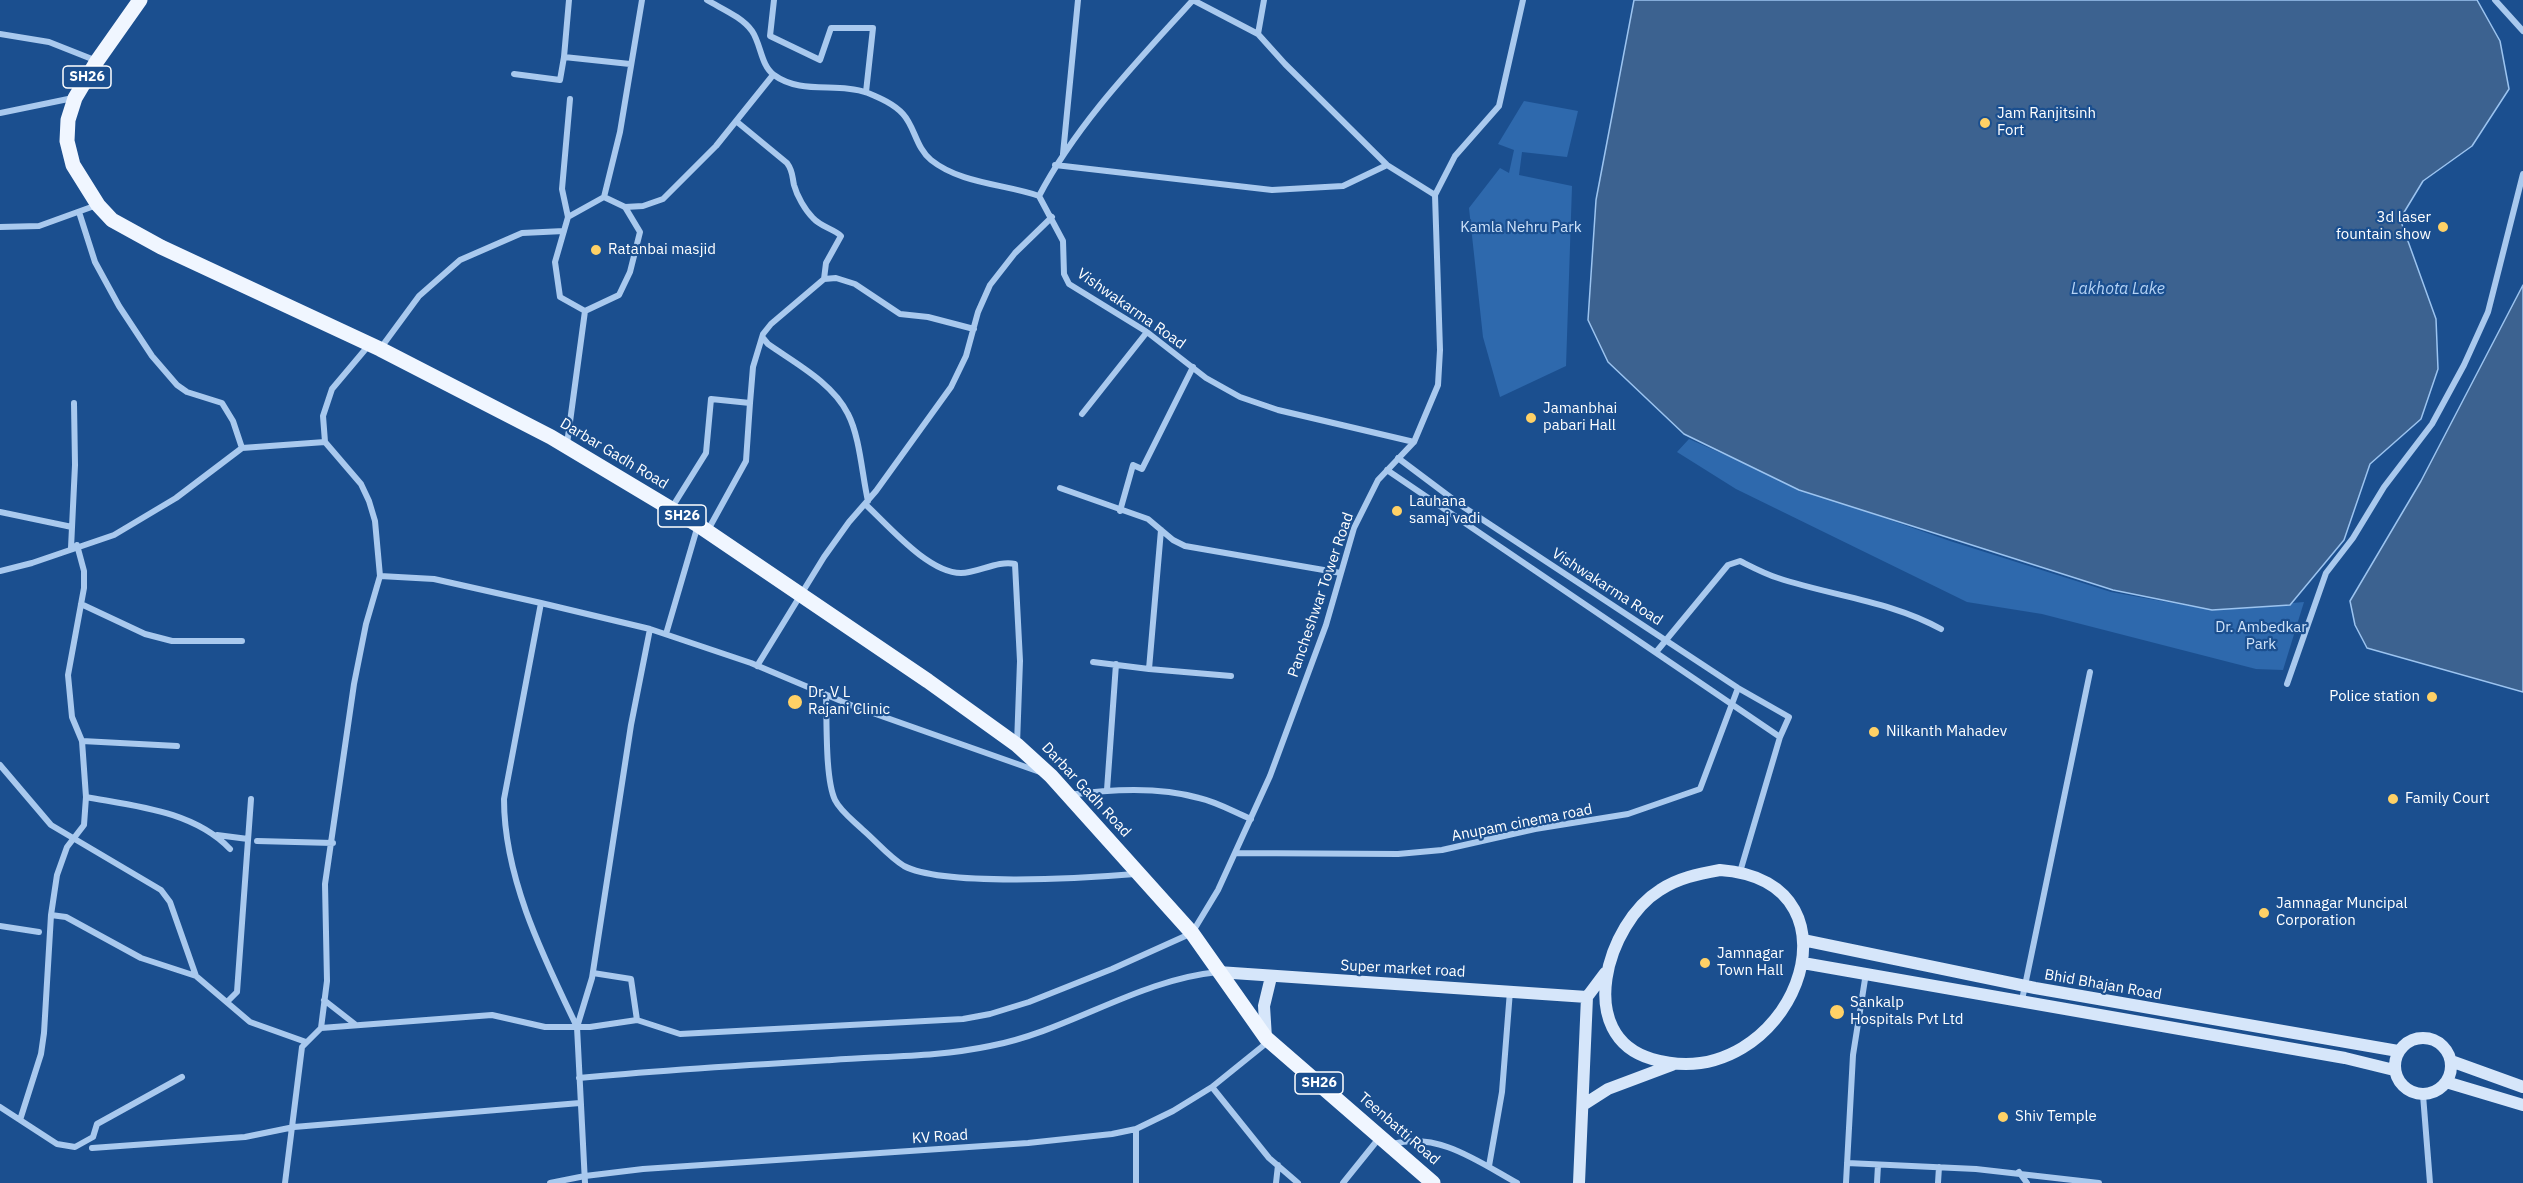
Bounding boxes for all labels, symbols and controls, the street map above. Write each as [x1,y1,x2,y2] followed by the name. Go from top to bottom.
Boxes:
[63,66,111,88] road number: SH26
[1997,105,2096,140] place label: Jam Ranjitsinh Fort
[1978,116,1992,130] marker: Jam Ranjitsinh Fort
[2336,209,2431,244] place label: 3d laser fountain show
[1460,219,1582,237] park label: Kamla Nehru Park
[2436,220,2450,234] marker: 3d laser fountain show
[608,241,716,259] place label: Ratanbai masjid
[589,243,603,257] marker: Ratanbai masjid
[1073,265,1189,353] street label: Vishwakarma Road
[2071,279,2165,299] water label: Lakhota Lake
[1543,400,1617,435] place label: Jamanbhai pabari Hall
[1524,411,1538,425] marker: Jamanbhai pabari Hall
[557,415,671,493] street label: Darbar Gadh Road
[1409,493,1480,528] place label: Lauhana samaj vadi
[1390,504,1404,518] marker: Lauhana samaj vadi
[658,505,706,527] road number: SH26
[1284,510,1358,680] street label: Pancheshwar Tower Road
[1548,544,1666,630] street label: Vishwakarma Road
[2215,619,2307,654] park label: Dr. Ambedkar Park
[808,684,890,719] place label: Dr. V L Rajani Clinic
[2329,688,2420,706] place label: Police station
[2425,690,2439,704] marker: Police station
[786,693,804,711] marker: Dr. V L Rajani Clinic
[1886,723,2007,741] place label: Nilkanth Mahadev
[1867,725,1881,739] marker: Nilkanth Mahadev
[1037,739,1135,841] street label: Darbar Gadh Road
[2405,790,2490,808] place label: Family Court
[2386,792,2400,806] marker: Family Court
[1450,801,1594,845] street label: Anupam cinema road
[2276,895,2408,930] place label: Jamnagar Muncipal Corporation
[2257,906,2271,920] marker: Jamnagar Muncipal Corporation
[1717,945,1784,980] place label: Jamnagar Town Hall
[1698,956,1712,970] marker: Jamnagar Town Hall
[1340,957,1466,981] street label: Super market road
[2043,966,2163,1004] street label: Bhid Bhajan Road
[1850,994,1964,1029] place label: Sankalp Hospitals Pvt Ltd
[1828,1003,1846,1021] marker: Sankalp Hospitals Pvt Ltd
[1295,1072,1343,1094] road number: SH26
[1355,1089,1443,1169] street label: Teenbatti Road
[2015,1108,2097,1126] place label: Shiv Temple
[1996,1110,2010,1124] marker: Shiv Temple
[911,1126,969,1148] street label: KV Road

